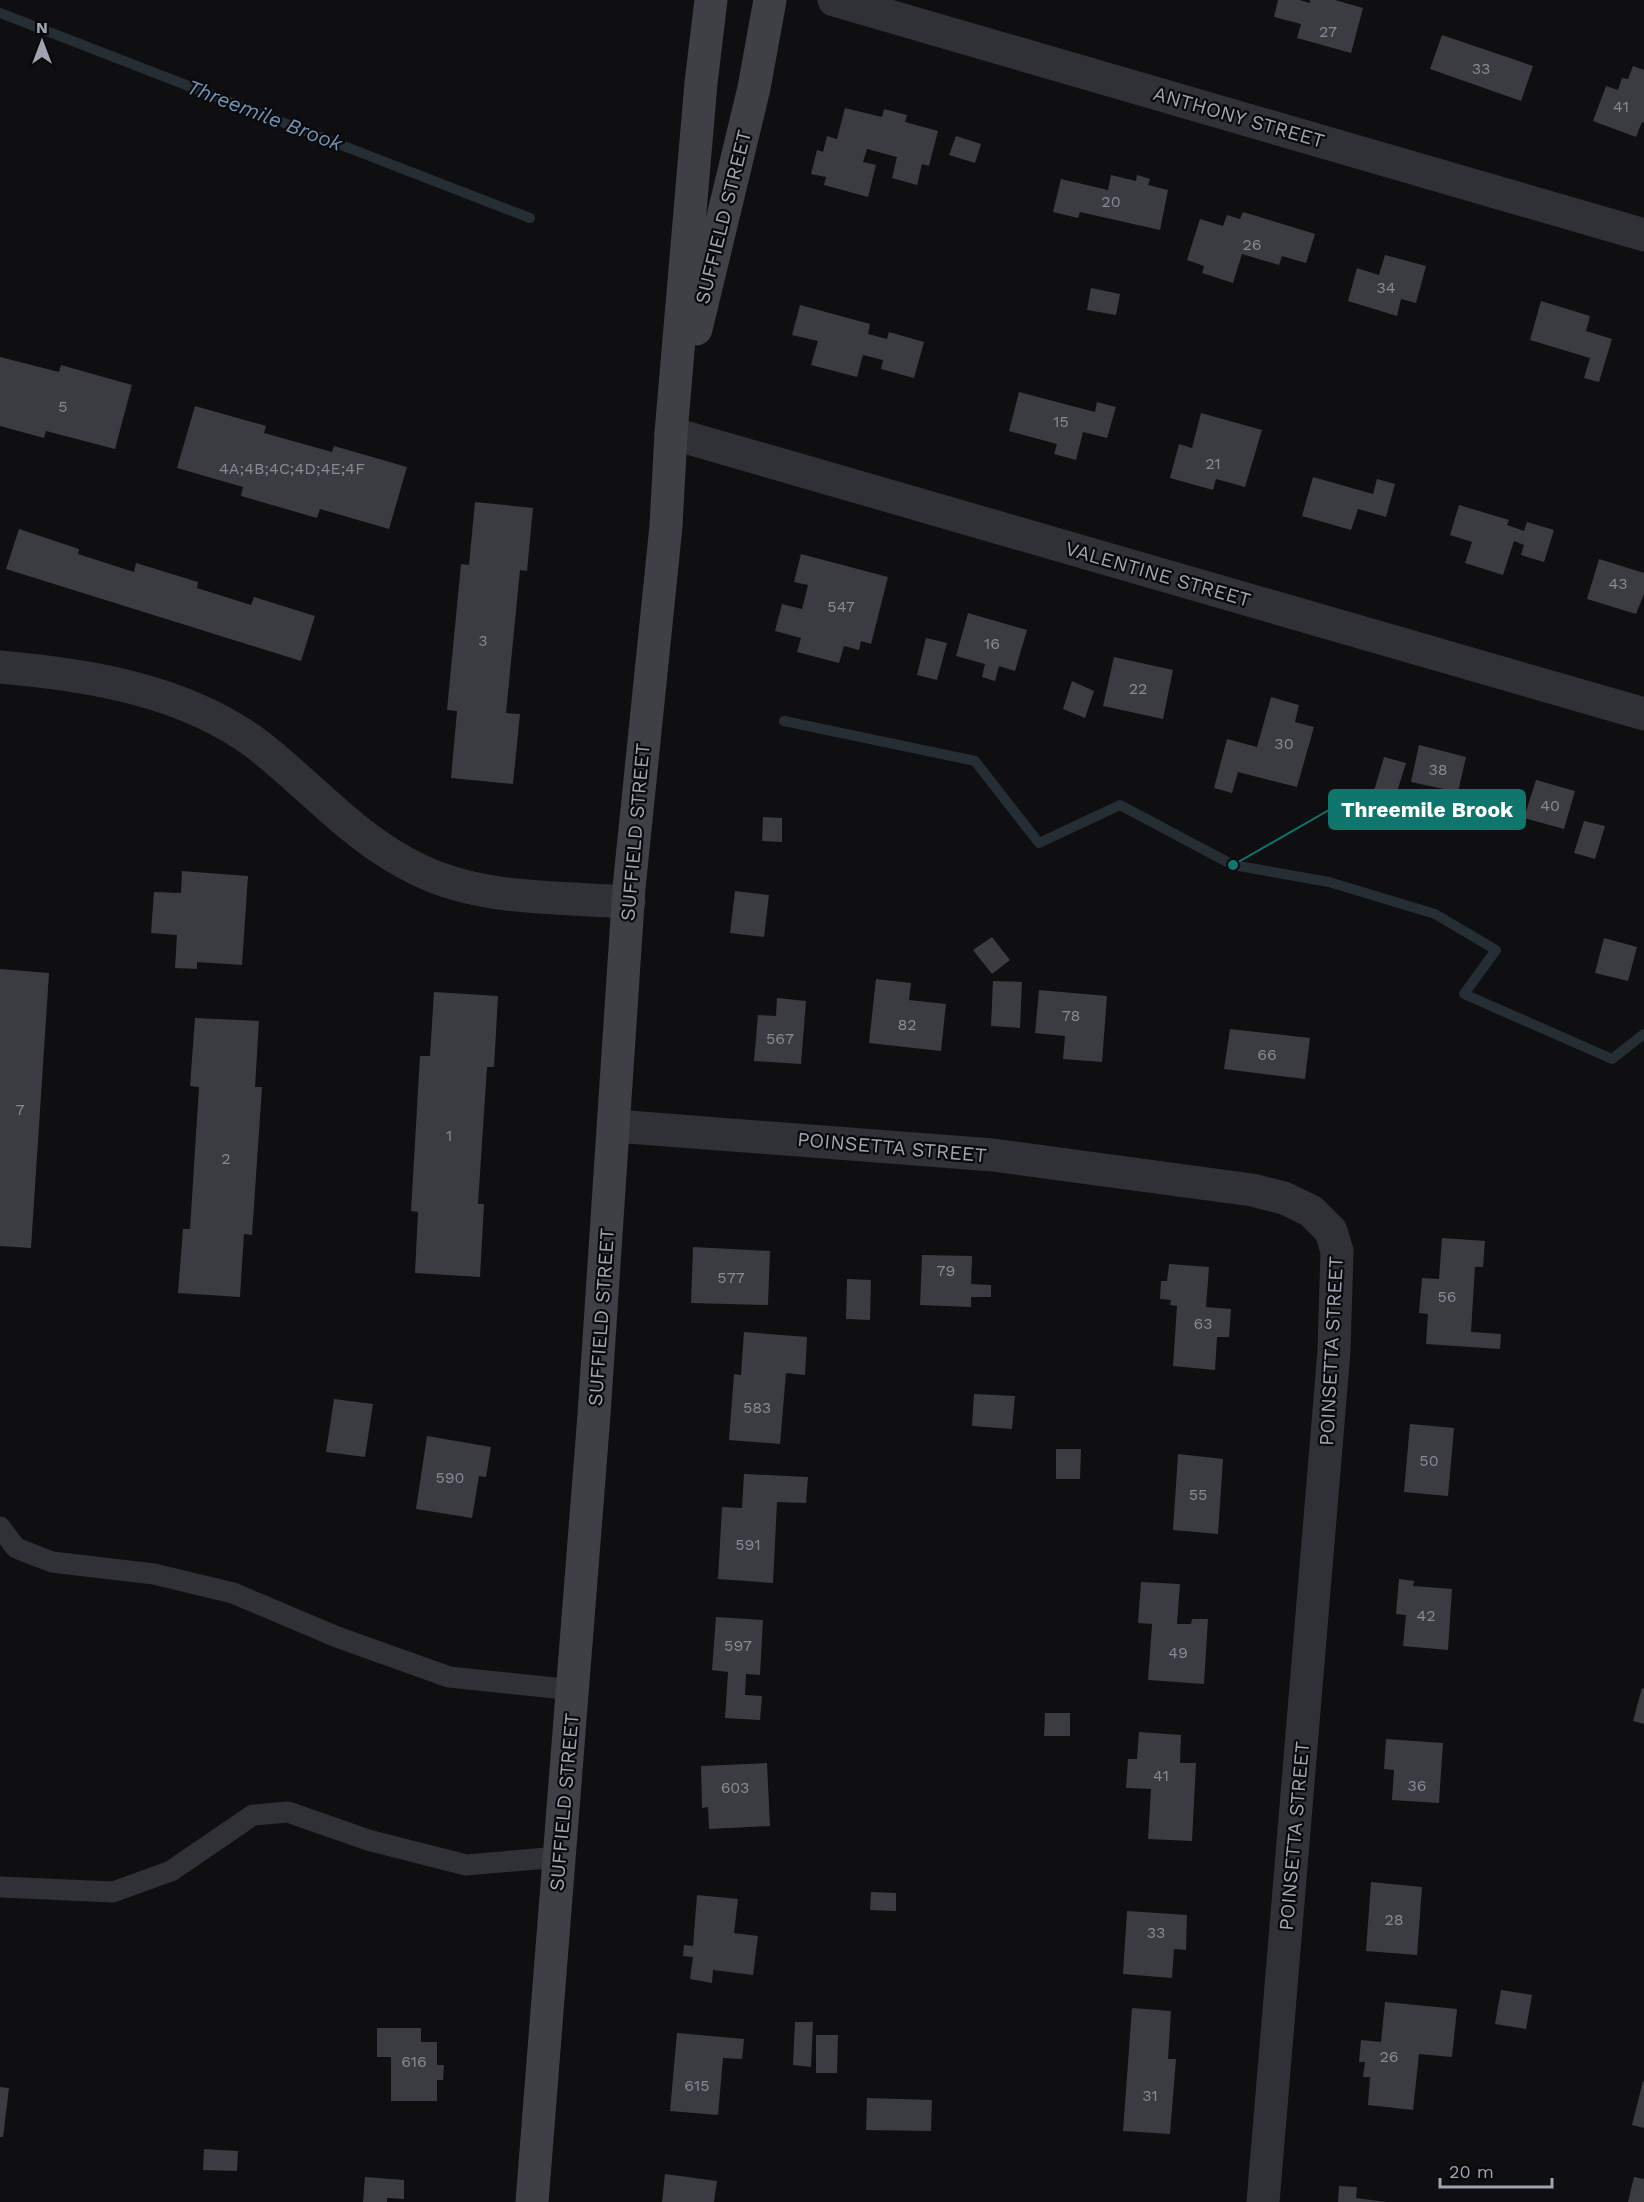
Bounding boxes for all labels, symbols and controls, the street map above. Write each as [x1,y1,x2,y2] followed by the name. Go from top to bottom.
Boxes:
[12,12,72,72] north arrow
[36,18,48,37] text: N
[1319,22,1337,41] house number: 27
[1472,59,1490,78] house number: 33
[184,74,347,156] water label: Threemile Brook
[1151,81,1327,153] street label: ANTHONY STREET
[1613,97,1629,116] house number: 41
[690,128,756,306] street label: SUFFIELD STREET
[1101,192,1121,211] house number: 20
[1242,235,1262,254] house number: 26
[1376,278,1396,297] house number: 34
[58,397,68,416] house number: 5
[1053,412,1069,431] house number: 15
[1205,454,1221,473] house number: 21
[219,459,365,478] house number: 4A;4B;4C;4D;4E;4F
[1062,536,1254,612] street label: VALENTINE STREET
[1608,574,1628,593] house number: 43
[827,597,855,616] house number: 547
[478,631,488,650] house number: 3
[984,634,1000,653] house number: 16
[1129,679,1147,698] house number: 22
[1274,734,1294,753] house number: 30
[615,742,655,922] street label: SUFFIELD STREET
[1428,760,1448,779] house number: 38
[1329,790,1525,829] callout: Threemile Brook
[1540,796,1560,815] house number: 40
[1341,797,1514,822] text: Threemile Brook
[1062,1006,1080,1025] house number: 78
[897,1015,917,1034] house number: 82
[766,1029,794,1048] house number: 567
[1257,1045,1277,1064] house number: 66
[16,1100,25,1119] house number: 7
[446,1126,452,1145] house number: 1
[796,1127,988,1167] street label: POINSETTA STREET
[221,1149,231,1168] house number: 2
[583,1227,619,1407] street label: SUFFIELD STREET
[1314,1255,1348,1447] street label: POINSETTA STREET
[937,1261,955,1280] house number: 79
[717,1268,745,1287] house number: 577
[1437,1287,1457,1306] house number: 56
[1193,1314,1213,1333] house number: 63
[743,1398,771,1417] house number: 583
[1419,1451,1439,1470] house number: 50
[435,1468,465,1487] house number: 590
[1189,1485,1207,1504] house number: 55
[735,1535,761,1554] house number: 591
[1416,1606,1436,1625] house number: 42
[724,1636,752,1655] house number: 597
[1168,1643,1188,1662] house number: 49
[544,1712,584,1892] street label: SUFFIELD STREET
[1274,1740,1314,1932] street label: POINSETTA STREET
[1153,1766,1169,1785] house number: 41
[1407,1776,1427,1795] house number: 36
[721,1778,749,1797] house number: 603
[1384,1910,1404,1929] house number: 28
[1147,1923,1165,1942] house number: 33
[1379,2047,1399,2066] house number: 26
[401,2052,427,2071] house number: 616
[684,2076,710,2095] house number: 615
[1142,2086,1158,2105] house number: 31
[1440,2151,1552,2189] scale bar
[1449,2161,1494,2182] text: 20 m

